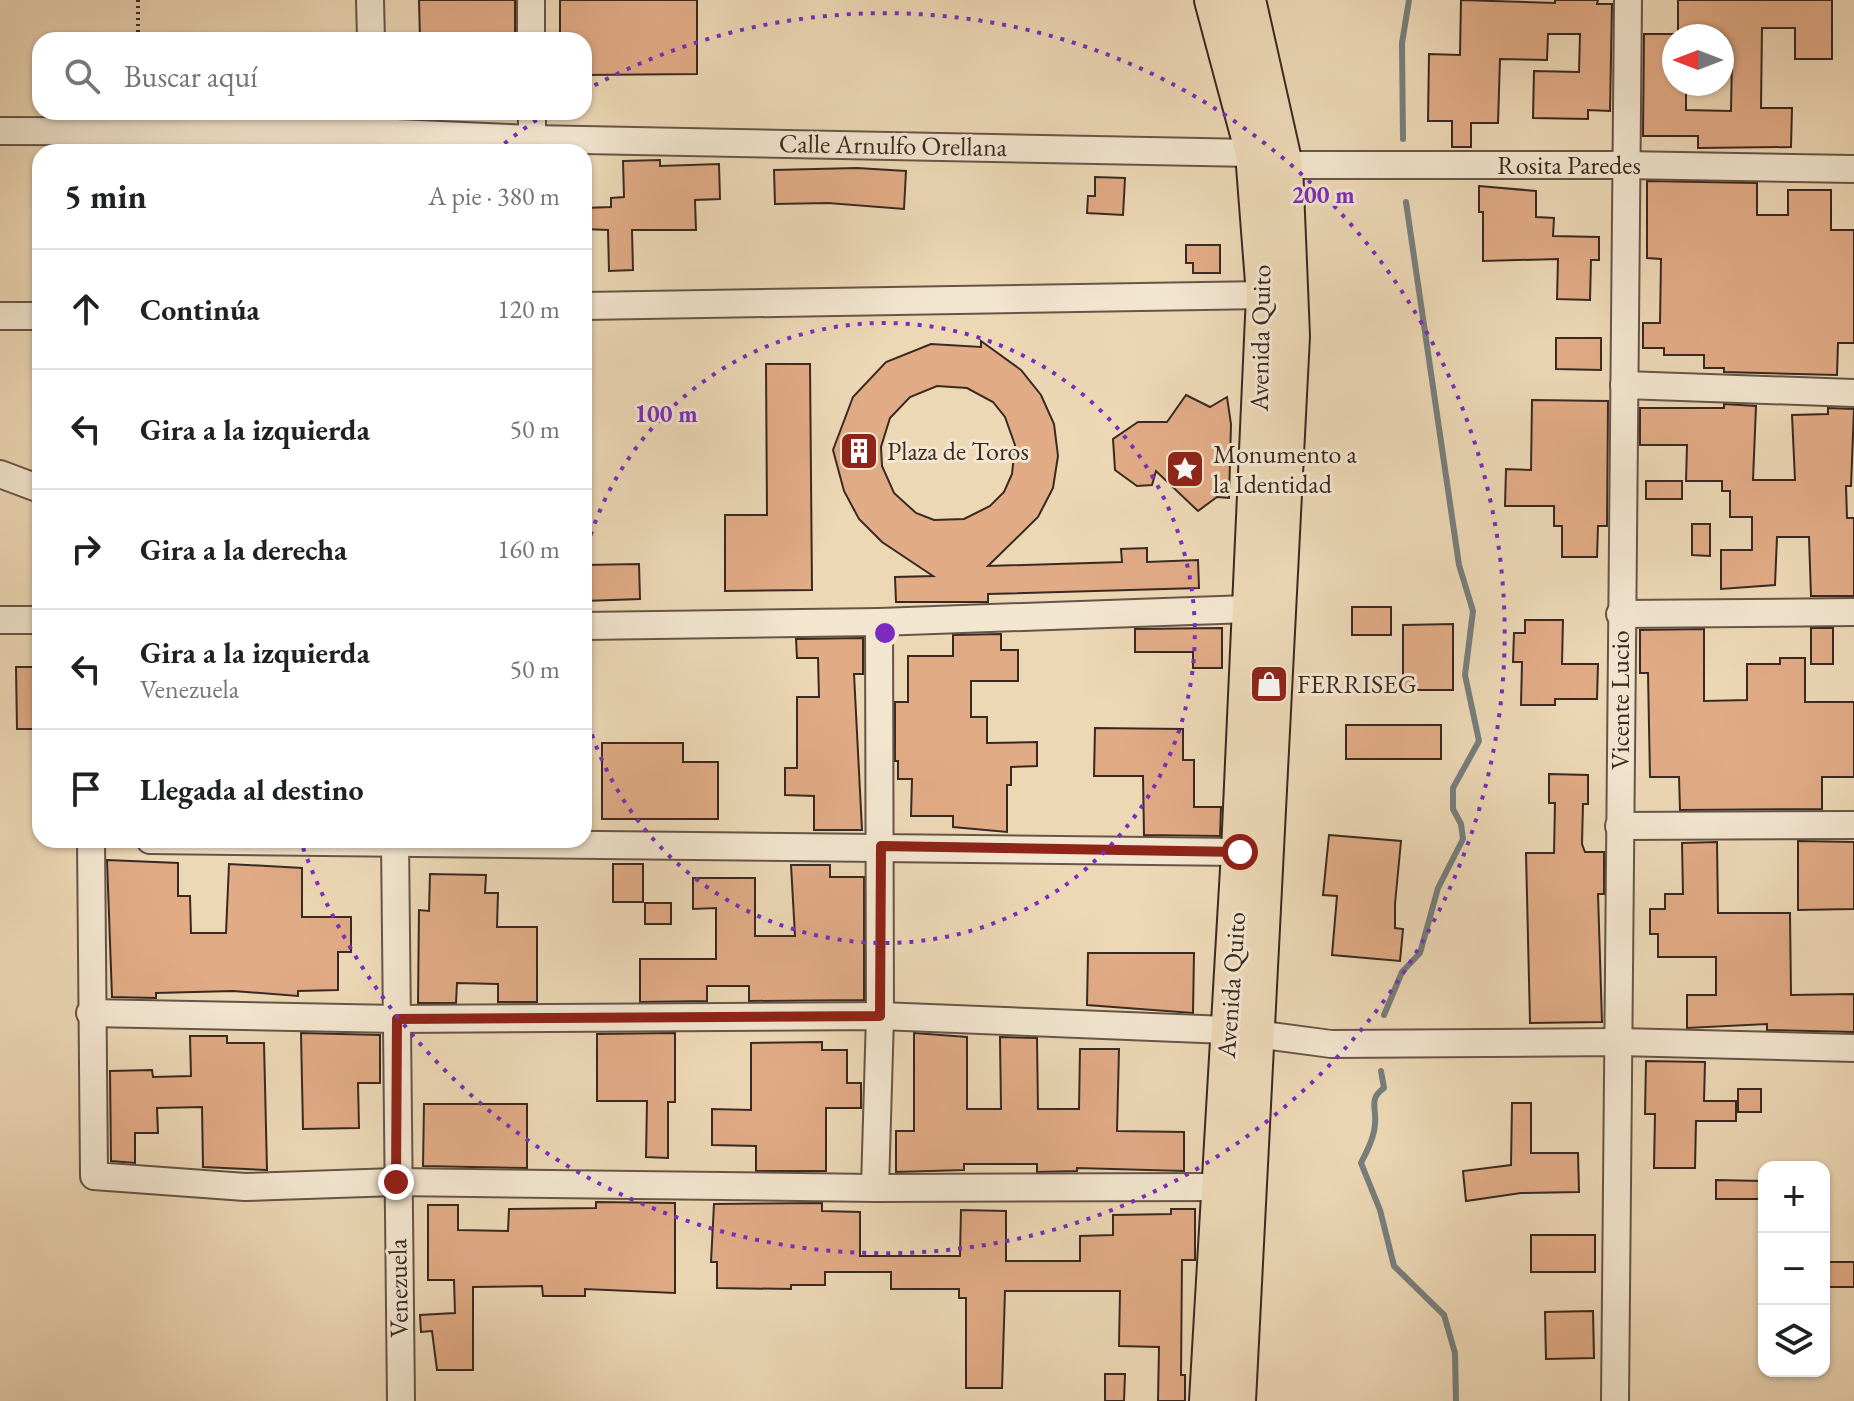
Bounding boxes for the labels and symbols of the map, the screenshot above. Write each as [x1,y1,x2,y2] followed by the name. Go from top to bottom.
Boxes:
[1662,24,1734,96] north arrow
[779,126,1008,164] street label: Calle Arnulfo Orellana
[1497,148,1641,182] street label: Rosita Paredes
[1291,179,1355,210] text: 200 m
[1242,264,1278,413] street label: Avenida Quito
[634,398,698,429] text: 100 m
[838,430,880,472] building icon: Plaza de Toros
[887,434,1029,468] place label: Plaza de Toros
[1213,437,1358,501] place label: Monumento a la Identidad
[1164,448,1206,490] place icon: Monumento a la Identidad
[871,619,899,647] centre of rings
[1603,630,1637,770] street label: Vicente Lucio
[1248,663,1290,705] shop icon: FERRISEG
[1297,667,1417,701] place label: FERRISEG
[1222,834,1258,870] route start
[1209,911,1253,1060] street label: Avenida Quito
[378,1164,414,1200] route end
[380,1238,416,1338] street label: Venezuela

